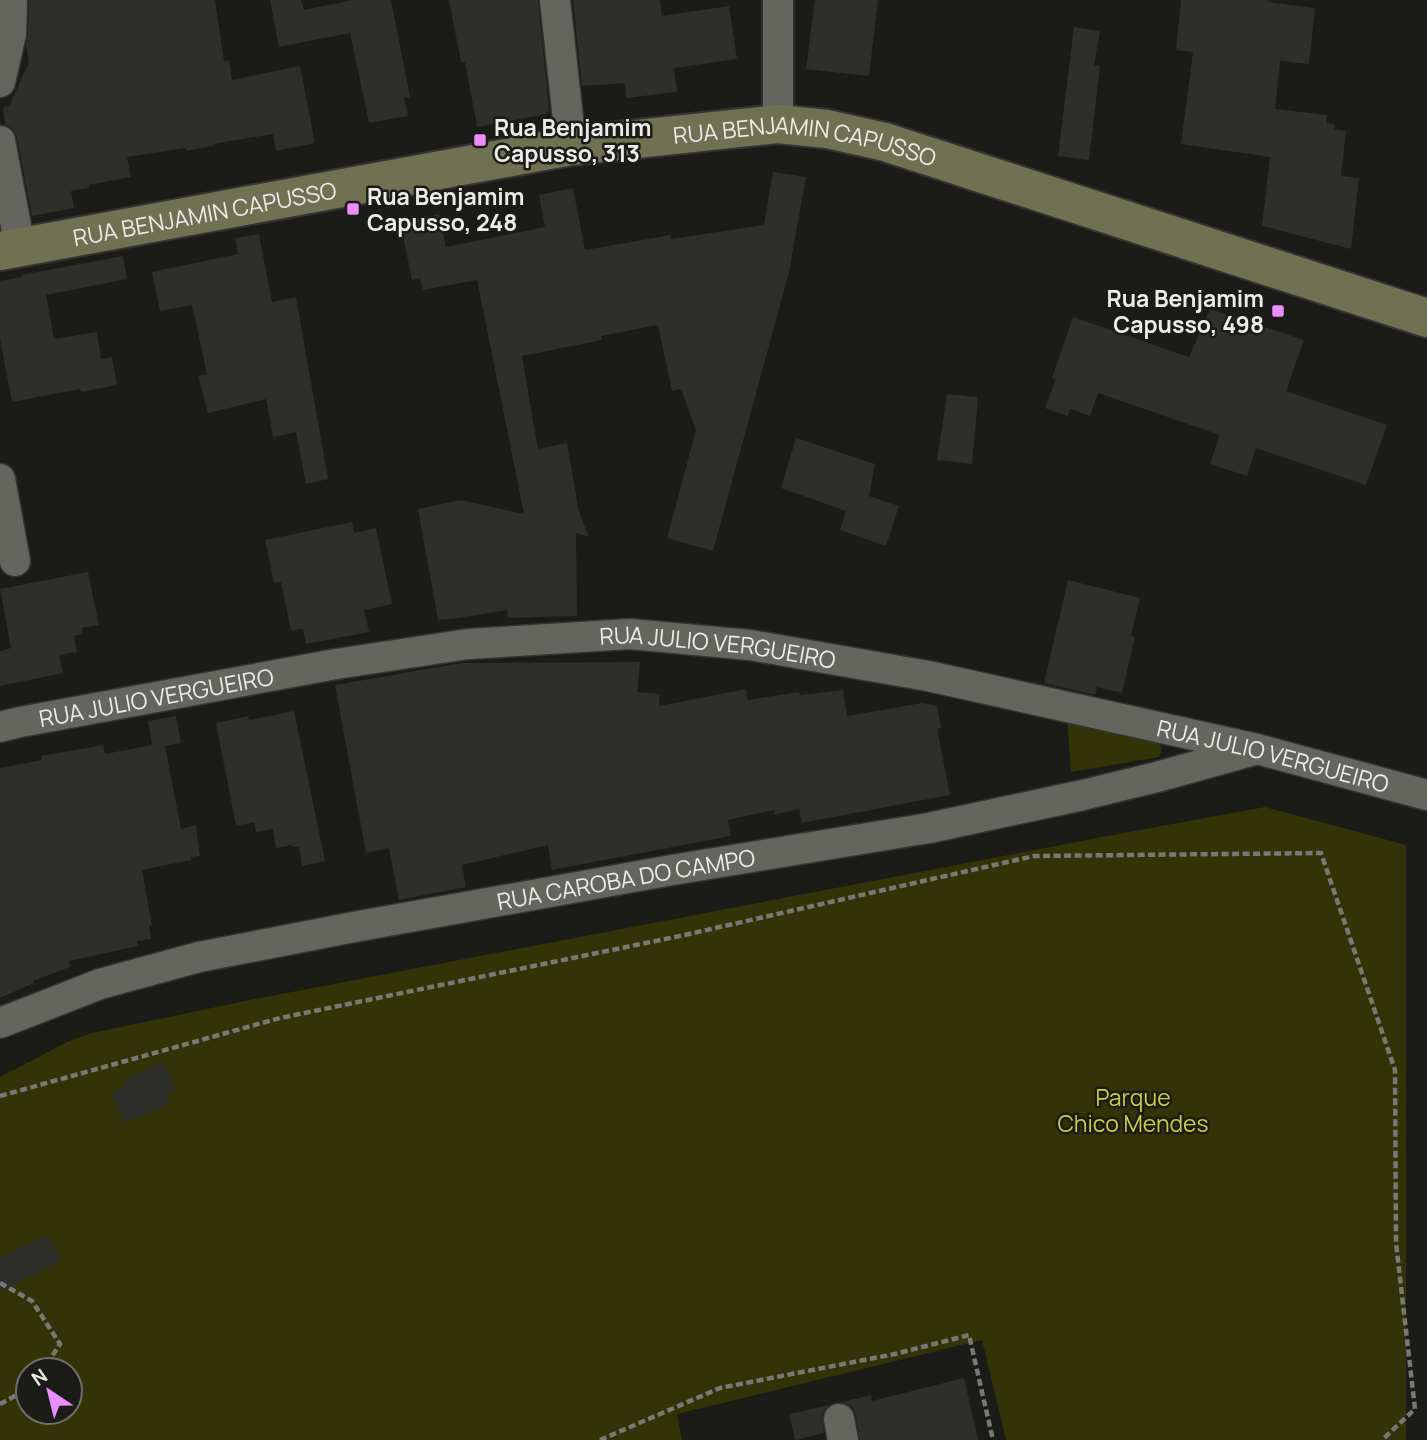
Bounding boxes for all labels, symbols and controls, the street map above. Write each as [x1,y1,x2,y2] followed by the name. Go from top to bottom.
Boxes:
[671,108,941,174] street label: RUA BENJAMIN CAPUSSO
[494,111,652,169] place label: Rua Benjamim Capusso, 313
[472,132,488,148] marker: Rua Benjamim Capusso, 313
[70,173,339,253] street label: RUA BENJAMIN CAPUSSO
[367,180,525,238] place label: Rua Benjamim Capusso, 248
[345,201,361,217] marker: Rua Benjamim Capusso, 248
[1106,282,1264,340] place label: Rua Benjamim Capusso, 498
[1270,303,1286,319] marker: Rua Benjamim Capusso, 498
[598,618,838,676] street label: RUA JULIO VERGUEIRO
[36,660,276,734] street label: RUA JULIO VERGUEIRO
[1154,711,1393,800] street label: RUA JULIO VERGUEIRO
[494,841,757,917] street label: RUA CAROBA DO CAMPO
[1057,1081,1209,1139] park label: Parque Chico Mendes
[14,1356,84,1426] north arrow
[26,1363,52,1392] text: N

